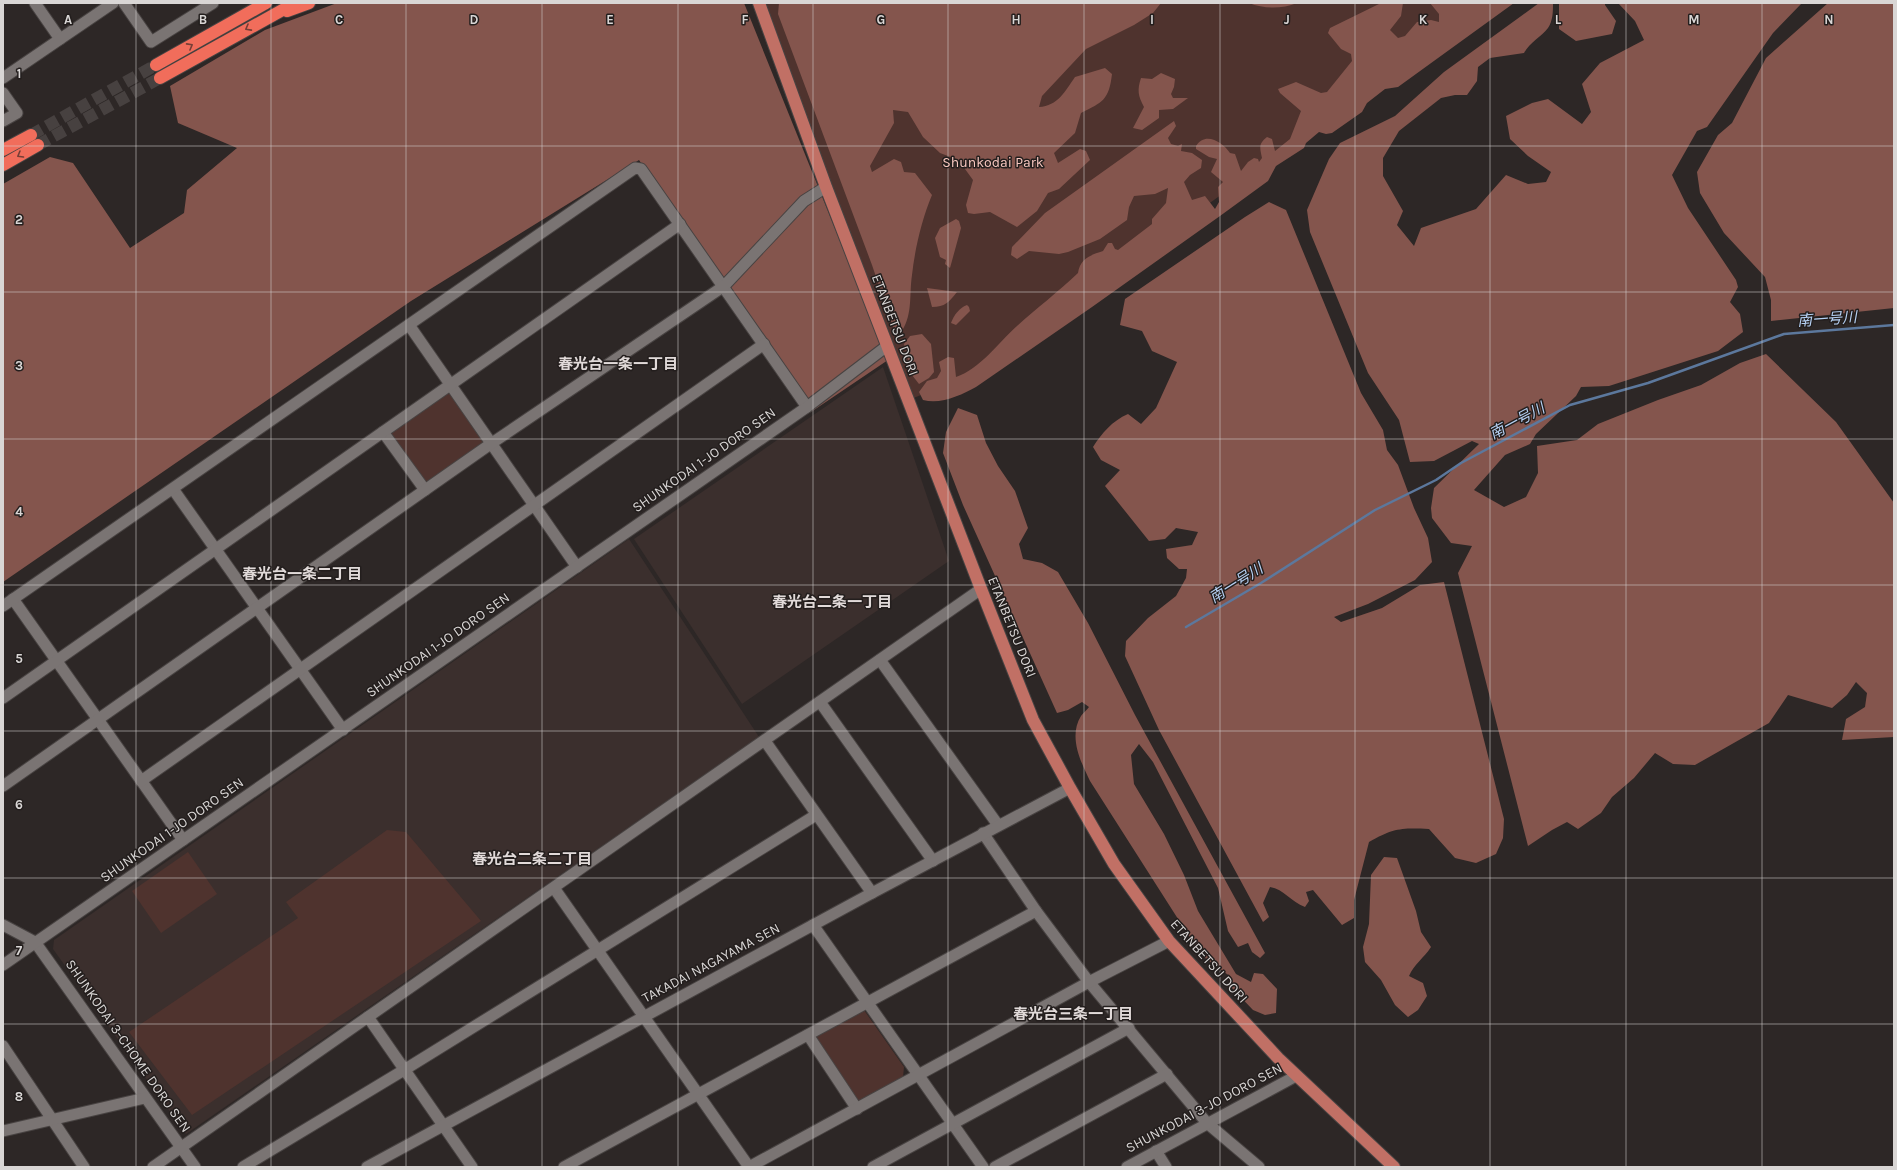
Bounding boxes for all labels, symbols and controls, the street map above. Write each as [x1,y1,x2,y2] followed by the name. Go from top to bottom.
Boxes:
[64,12,72,27] text: A
[199,12,207,27] text: B
[335,12,343,27] text: C
[470,12,479,27] text: D
[606,12,614,27] text: E
[741,12,749,27] text: F
[877,12,885,27] text: G
[1011,12,1021,27] text: H
[1150,12,1154,27] text: I
[1284,12,1290,27] text: J
[1419,12,1428,27] text: K
[1555,12,1562,27] text: L
[1688,12,1700,27] text: M
[1824,12,1834,27] text: N
[245,24,252,31] one-way arrow
[186,43,193,50] one-way arrow
[17,66,21,81] text: 1
[17,151,24,158] one-way arrow
[942,154,1044,171] park label: Shunkodai Park
[15,212,23,227] text: 2
[868,272,922,378] street label: ETANBETSU DORI
[1796,308,1860,330] water label: 南一号川
[558,355,678,373] district label: 春光台一条一丁目
[15,358,23,373] text: 3
[1486,398,1549,443] water label: 南一号川
[629,404,779,516] street label: SHUNKODAI 1-JO DORO SEN
[15,504,23,519] text: 4
[1206,558,1268,607] water label: 南一号川
[242,565,362,583] district label: 春光台一条二丁目
[984,574,1040,680] street label: ETANBETSU DORI
[363,589,513,701] street label: SHUNKODAI 1-JO DORO SEN
[772,593,892,611] district label: 春光台二条一丁目
[15,651,23,666] text: 5
[97,774,247,886] street label: SHUNKODAI 1-JO DORO SEN
[15,797,23,812] text: 6
[472,850,592,868] district label: 春光台二条二丁目
[1167,915,1251,1007] street label: ETANBETSU DORI
[639,919,783,1007] street label: TAKADAI NAGAYAMA SEN
[16,943,23,958] text: 7
[62,956,194,1136] street label: SHUNKODAI 3-CHOME DORO SEN
[1013,1005,1133,1023] district label: 春光台三条一丁目
[1123,1059,1285,1157] street label: SHUNKODAI 3-JO DORO SEN
[15,1089,23,1104] text: 8

